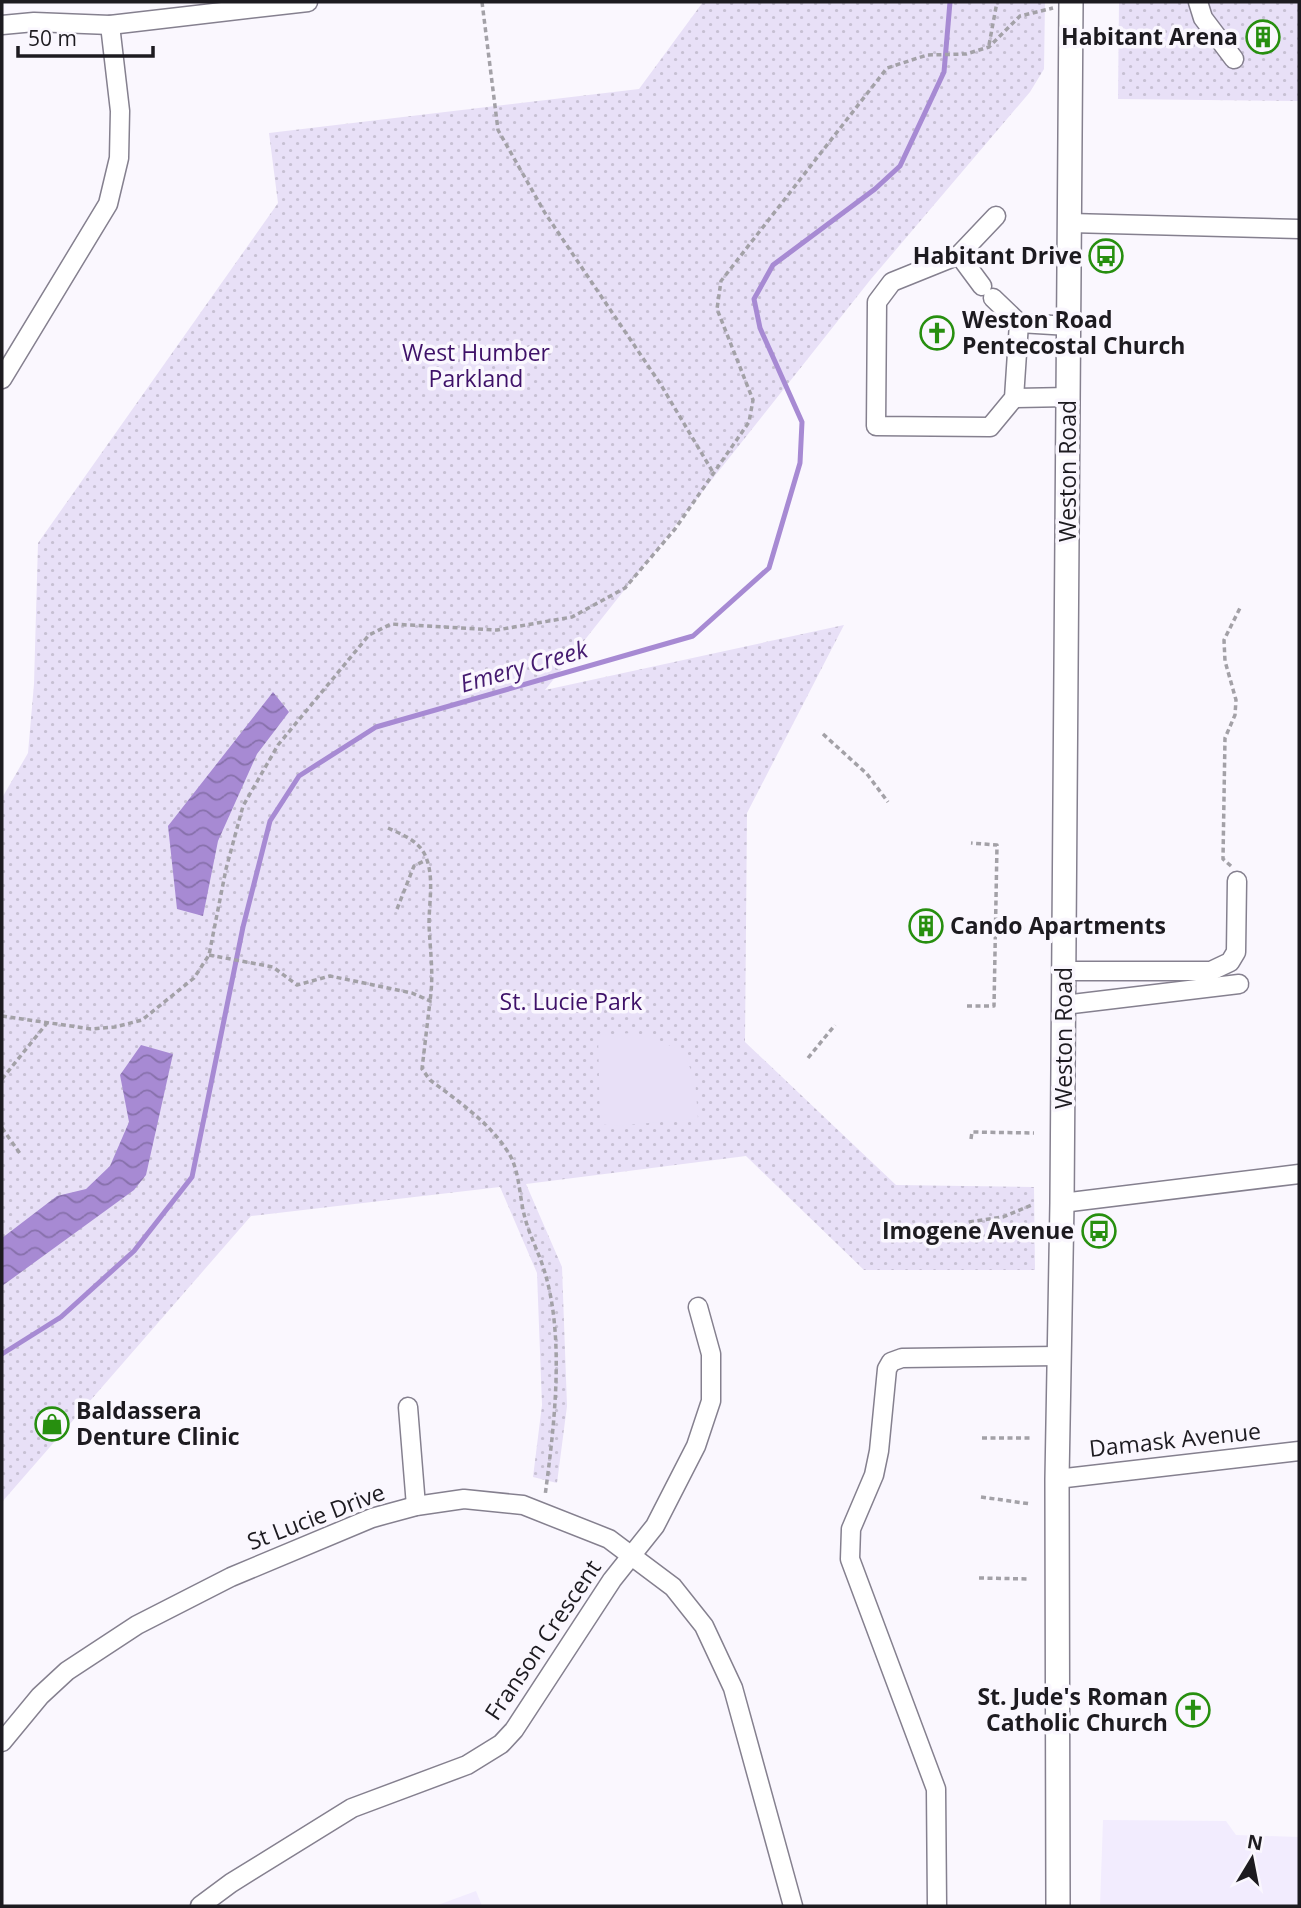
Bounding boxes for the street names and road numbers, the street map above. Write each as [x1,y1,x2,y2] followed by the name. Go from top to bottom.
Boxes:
[1051,400,1083,542] street label: Weston Road
[1047,967,1079,1109] street label: Weston Road
[1087,1414,1262,1464] street label: Damask Avenue
[242,1475,389,1557] street label: St Lucie Drive
[477,1553,608,1726] street label: Franson Crescent

